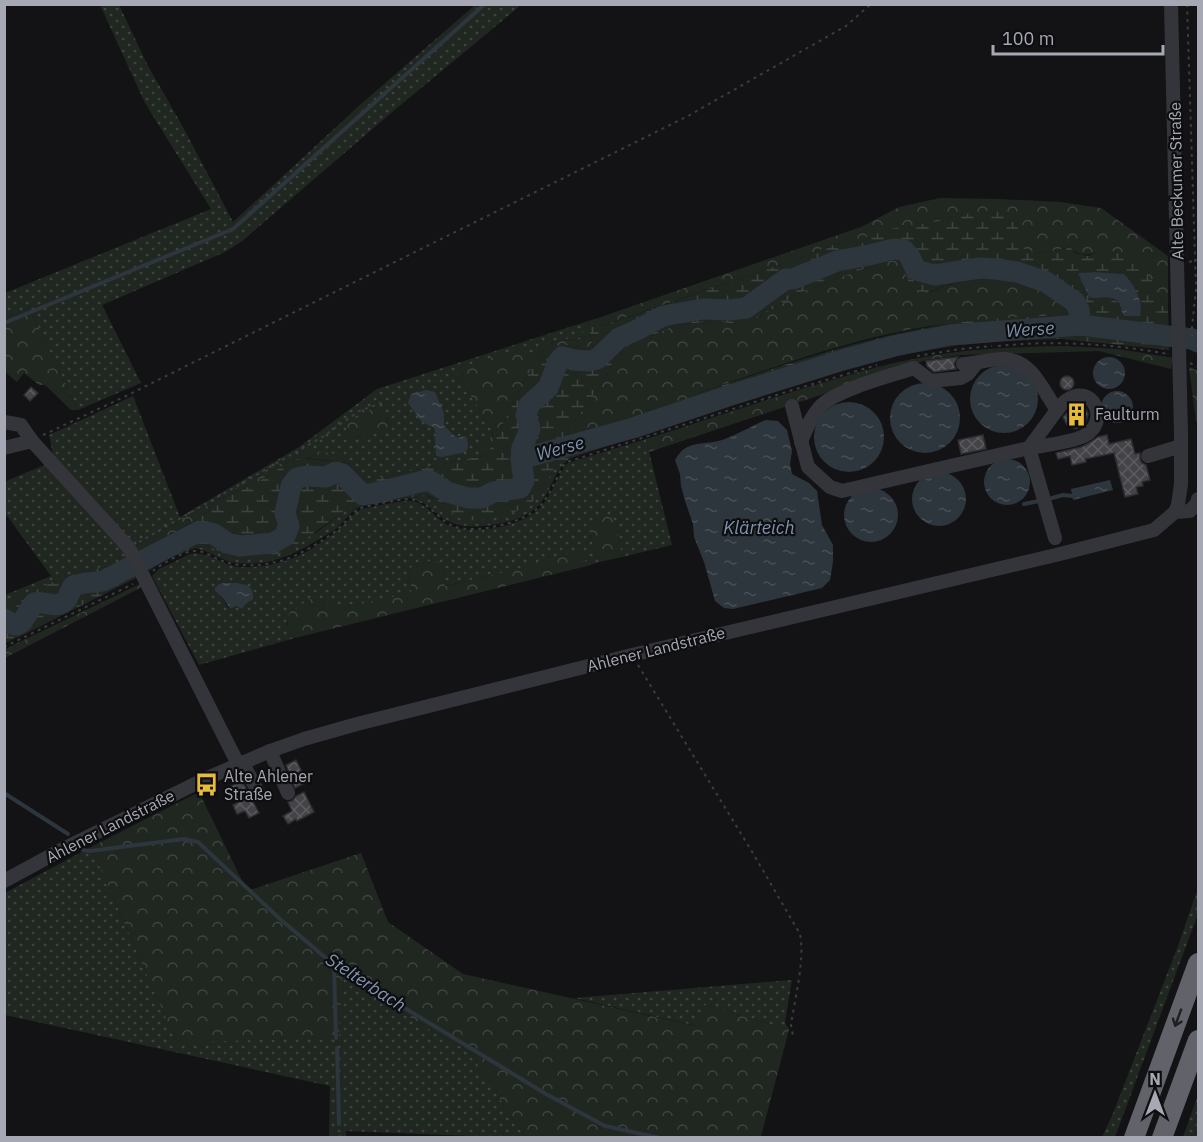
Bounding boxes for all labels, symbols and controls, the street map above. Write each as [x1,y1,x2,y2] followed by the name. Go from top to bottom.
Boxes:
[993,18,1162,56] scale bar
[1002,27,1054,50] text: 100 m
[1165,102,1187,260] street label: Alte Beckumer Straße
[1005,316,1055,342] water label: Werse
[1064,401,1090,427] building icon: Faulturm
[1095,404,1160,424] place label: Faulturm
[534,431,586,465] water label: Werse
[723,516,795,539] water label: Klärteich
[585,622,727,676] street label: Ahlener Landstraße
[224,766,313,804] place label: Alte Ahlener Straße
[193,772,219,798] bus stop icon: Alte Ahlener Straße
[42,785,178,867] street label: Ahlener Landstraße
[322,948,410,1016] water label: Stelterbach
[1172,1008,1183,1027] one-way arrow
[1125,1064,1185,1124] north arrow
[1149,1069,1161,1089] text: N

